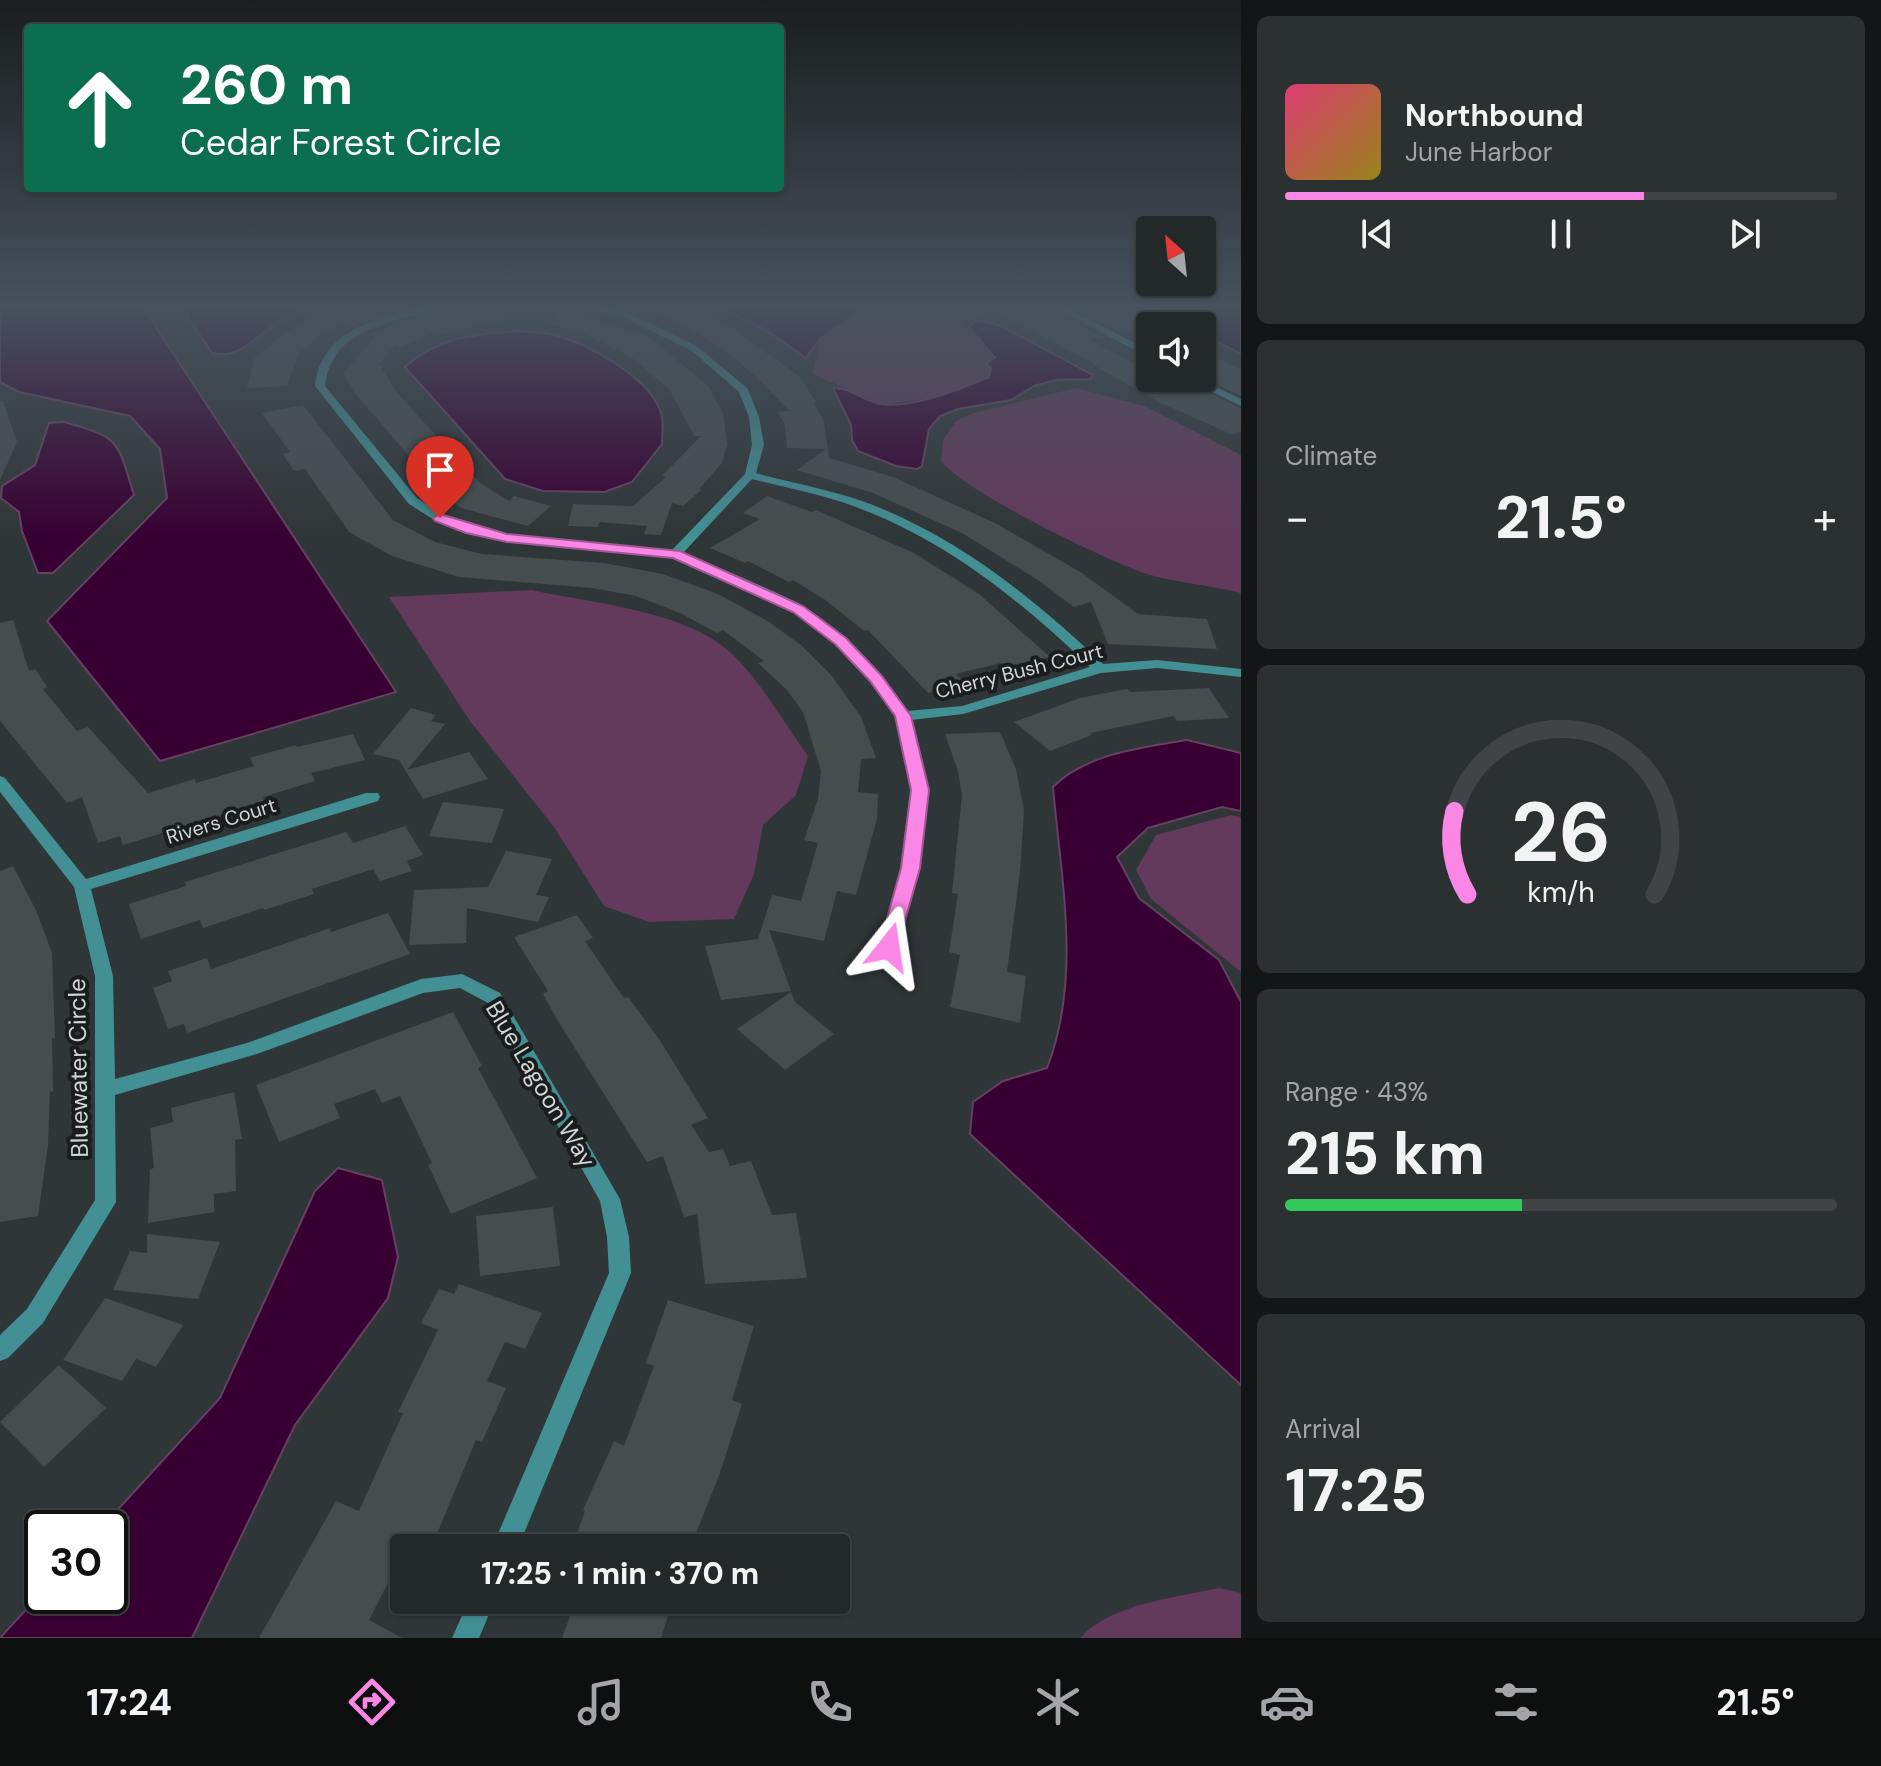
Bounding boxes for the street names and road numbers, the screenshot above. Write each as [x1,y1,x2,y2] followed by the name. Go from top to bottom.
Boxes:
[933,638,1106,704] street label: Cherry Bush Court
[163,792,279,850] street label: Rivers Court
[61,978,95,1158] street label: Bluewater Circle
[479,995,603,1173] street label: Blue Lagoon Way

